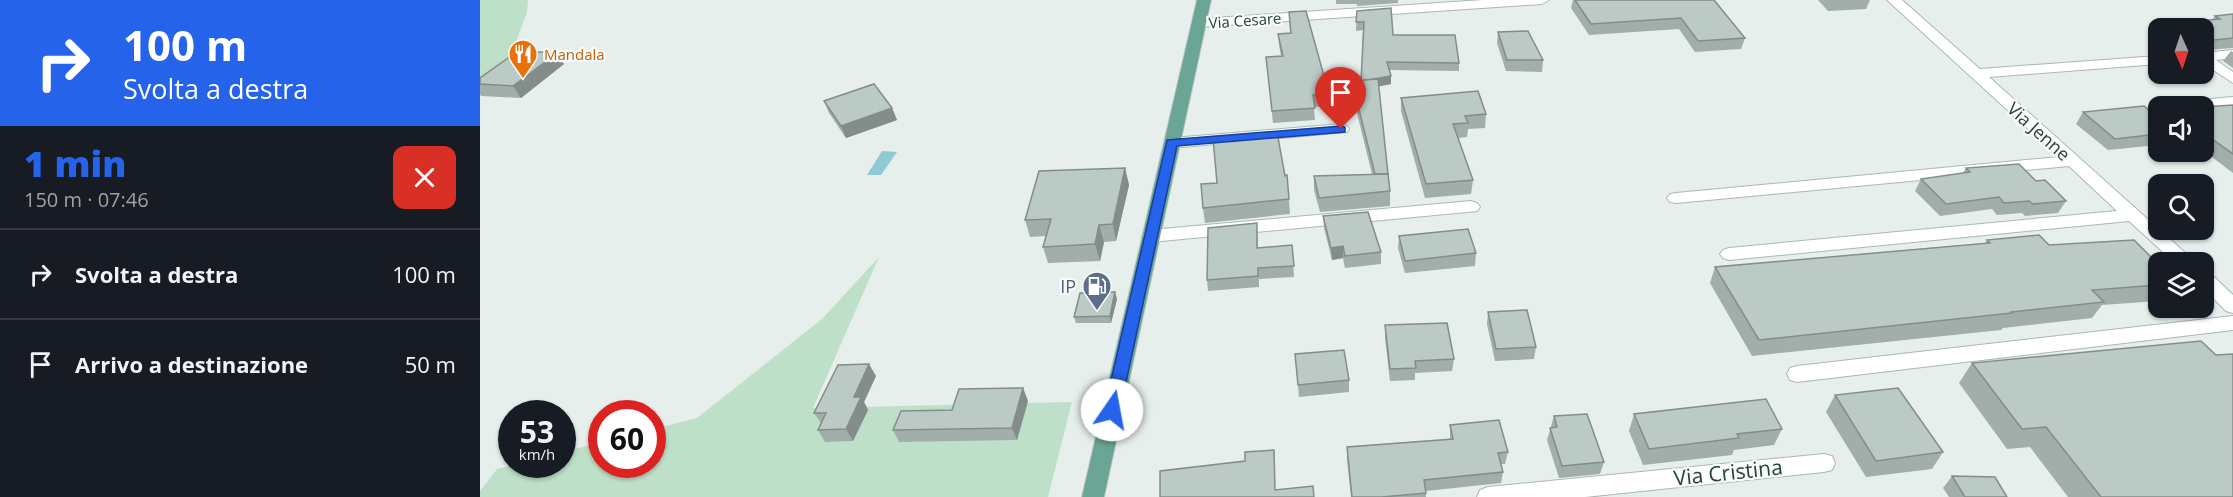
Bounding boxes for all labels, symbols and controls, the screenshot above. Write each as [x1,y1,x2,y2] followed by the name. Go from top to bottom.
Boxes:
[1208,7,1282,33] street label: Via Cesare
[123,16,247,73] text: 100 m
[2148,18,2214,84] north arrow
[2148,18,2214,318] map controls
[24,24,102,102] icon: right
[507,38,539,80] restaurant icon: Mandala
[544,44,605,64] place label: Mandala
[1315,67,1366,129] pin
[123,70,308,107] text: Svolta a destra
[1324,76,1357,109] icon: arrive
[2002,96,2076,166] street label: Via Jenne
[2148,96,2214,162] button: sound
[24,139,126,188] text: 1 min
[393,146,456,209] button: close
[2148,174,2214,240] button: search
[24,186,149,213] text: 150 m · 07:46
[2148,252,2214,318] button: layers
[24,258,57,291] icon: right
[75,259,238,289] text: Svolta a destra
[392,259,456,289] text: 100 m
[1081,270,1113,312] fuel station icon: IP
[1060,274,1076,298] place label: IP
[24,348,57,381] icon: arrive
[75,349,308,379] text: Arrivo a destinazione
[405,349,456,379] text: 50 m
[1080,378,1144,442] position arrow
[588,400,666,478] speed limit sign: 60
[520,411,554,452] text: 53
[519,444,555,464] text: km/h
[1672,452,1784,492] street label: Via Cristina

